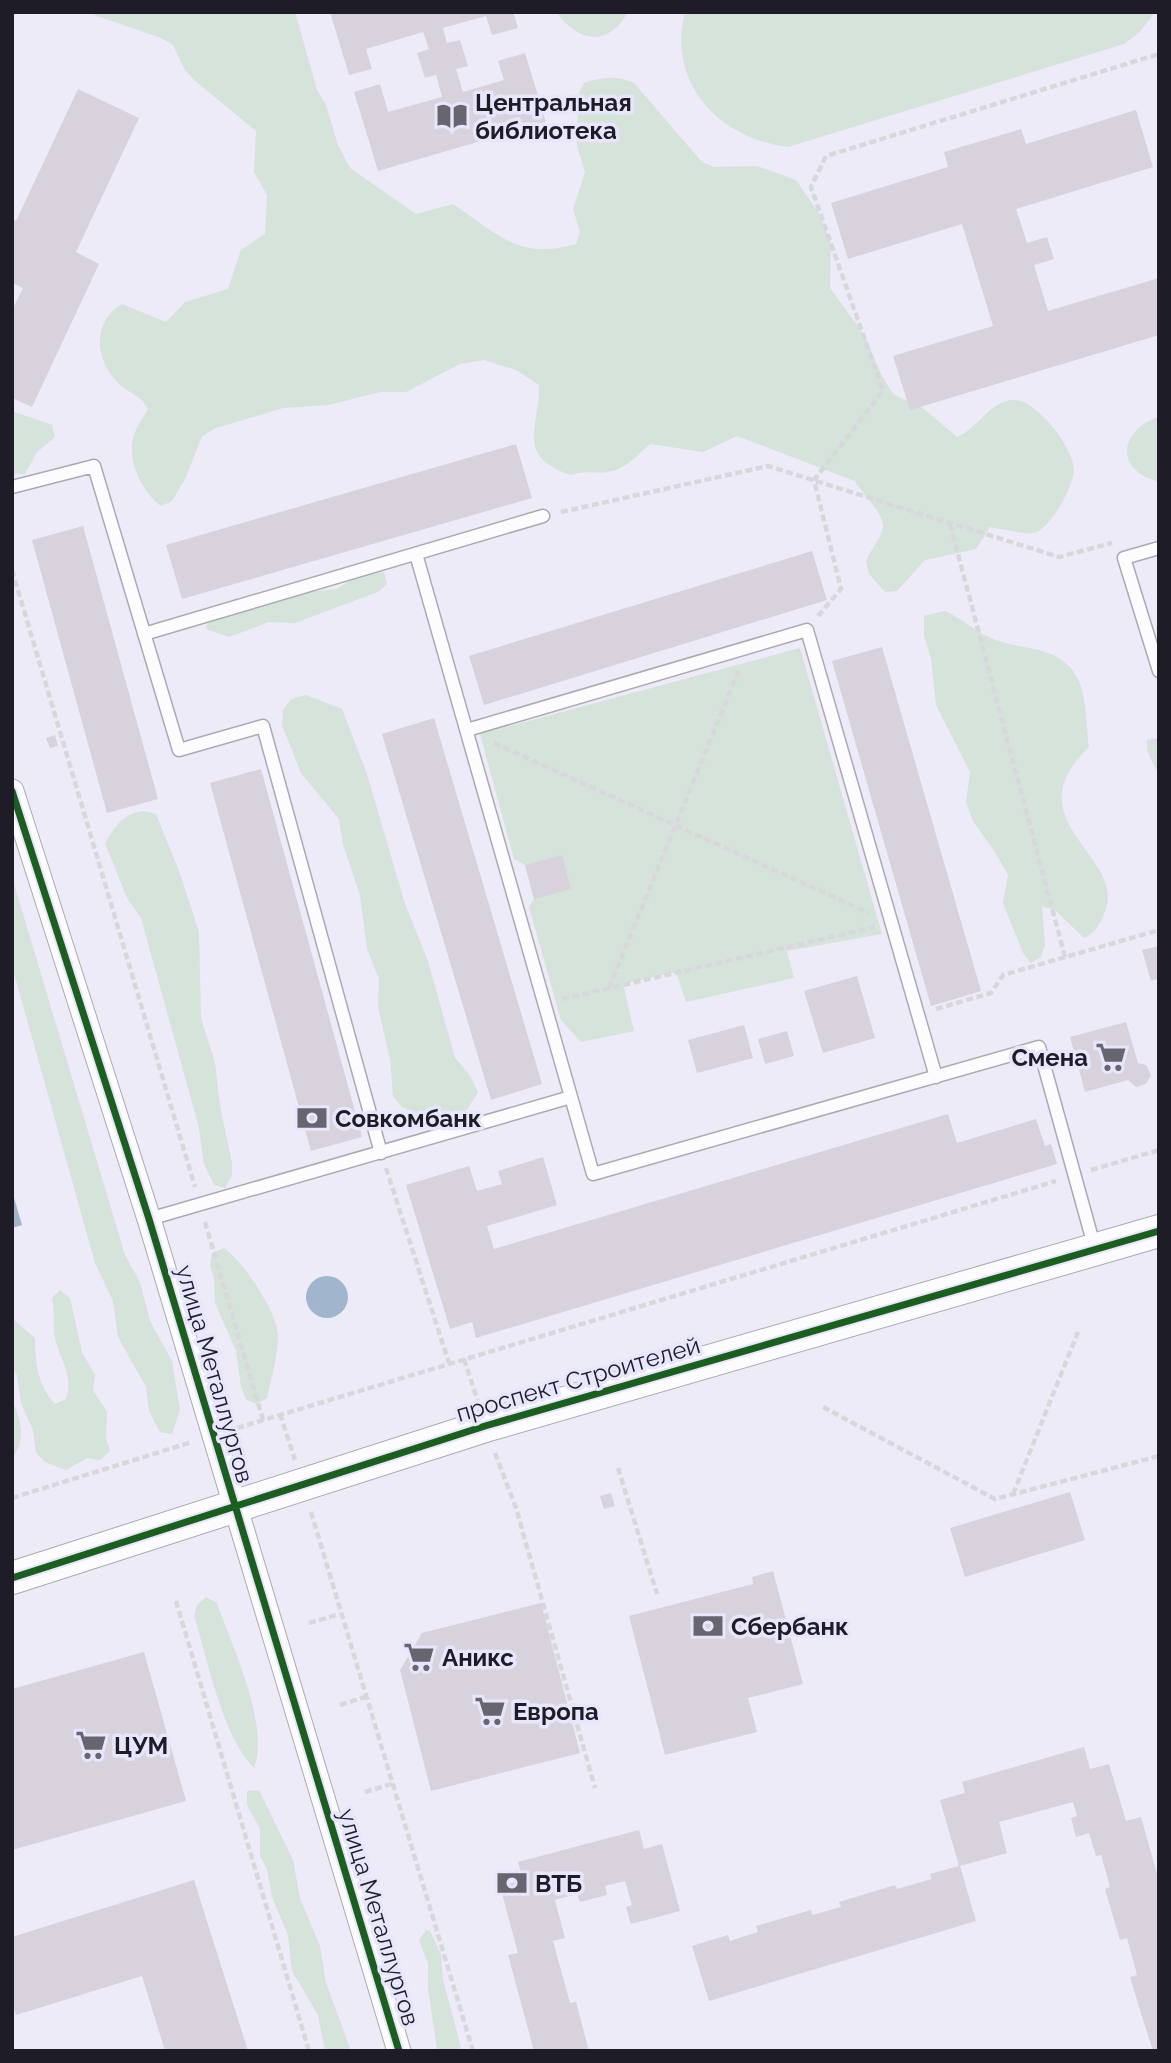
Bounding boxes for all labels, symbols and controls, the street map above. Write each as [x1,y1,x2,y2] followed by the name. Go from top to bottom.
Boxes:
[475,88,632,145] place label: Центральная библиотека
[435,99,469,133] library icon: Центральная библиотека
[1094,1040,1128,1074] supermarket icon: Смена
[1011,1043,1088,1072] place label: Смена
[295,1101,329,1135] bank icon: Совкомбанк
[335,1104,482,1133] place label: Совкомбанк
[170,1262,260,1486] street label: улица Металлургов
[453,1330,703,1428] street label: проспект Строителей
[691,1609,725,1643] bank icon: Сбербанк
[731,1612,849,1641] place label: Сбербанк
[402,1640,436,1674] supermarket icon: Аникс
[442,1643,514,1672] place label: Аникс
[473,1694,507,1728] supermarket icon: Европа
[513,1697,599,1726] place label: Европа
[74,1728,108,1762] supermarket icon: ЦУМ
[114,1731,168,1760] place label: ЦУМ
[332,1805,426,2029] street label: улица Металлургов
[495,1866,529,1900] bank icon: ВТБ
[535,1869,582,1898] place label: ВТБ

